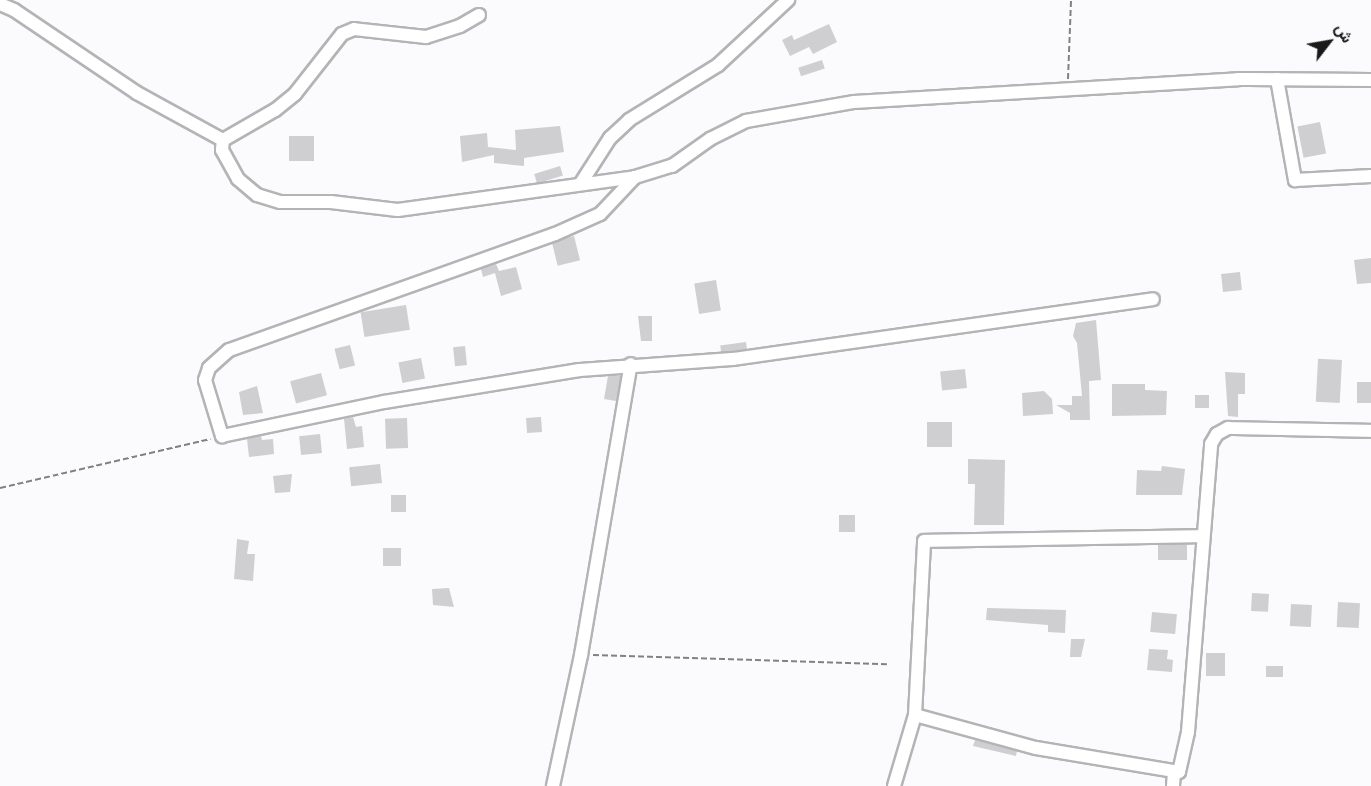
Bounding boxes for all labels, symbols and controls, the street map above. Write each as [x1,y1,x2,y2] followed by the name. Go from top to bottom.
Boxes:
[1299,12,1359,72] north arrow
[1332,19,1358,46] text: ش

